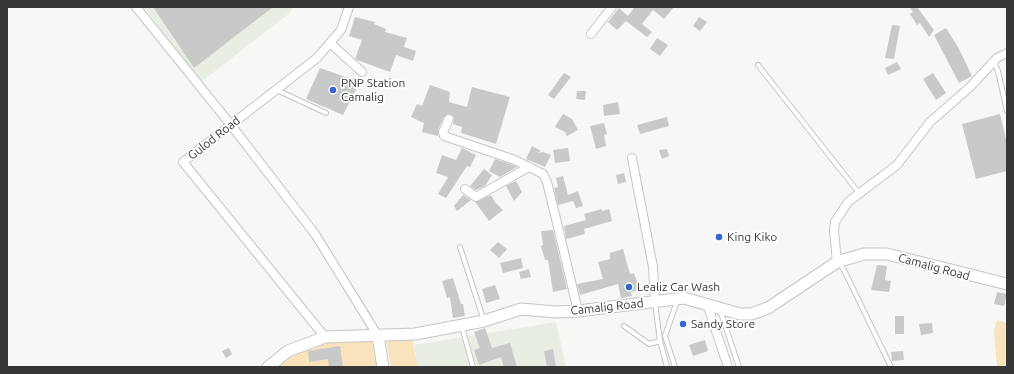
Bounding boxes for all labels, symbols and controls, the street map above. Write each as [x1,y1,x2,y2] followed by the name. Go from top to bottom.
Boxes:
[341,76,405,104] place label: PNP Station Camalig
[328,85,338,95] marker: PNP Station Camalig
[185,113,243,163] street label: Gulod Road
[727,230,777,244] place label: King Kiko
[714,232,724,242] marker: King Kiko
[897,251,971,283] street label: Camalig Road
[637,280,720,294] place label: Lealiz Car Wash
[624,282,634,292] marker: Lealiz Car Wash
[570,296,644,318] street label: Camalig Road
[691,317,755,331] place label: Sandy Store
[678,319,688,329] marker: Sandy Store

